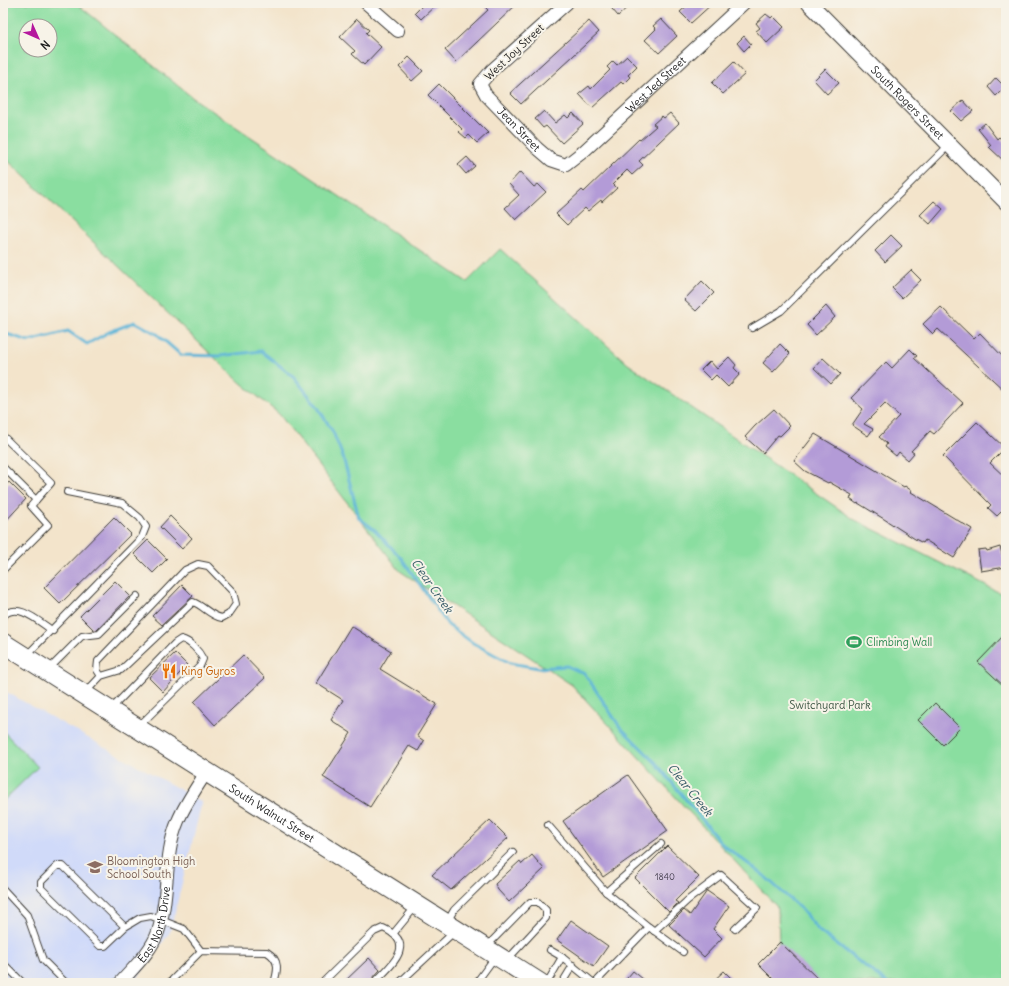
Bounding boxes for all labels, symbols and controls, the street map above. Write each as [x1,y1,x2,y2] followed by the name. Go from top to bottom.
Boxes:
[18,18,58,58] north arrow
[481,20,547,83] street label: West Joy Street
[37,37,53,53] text: N
[623,53,689,116] street label: West Jed Street
[868,63,947,143] street label: South Rogers Street
[494,104,543,155] street label: Jean Street
[408,556,457,617] water label: Clear Creek
[845,633,863,651] sports icon: Climbing Wall
[866,635,932,649] place label: Climbing Wall
[160,662,178,680] restaurant icon: King Gyros
[181,664,235,678] place label: King Gyros
[789,698,871,712] park label: Switchyard Park
[665,760,717,820] water label: Clear Creek
[226,781,317,845] street label: South Walnut Street
[107,854,195,881] place label: Bloomington High School South
[86,858,104,876] school or university icon: Bloomington High School South
[655,871,675,882] house number: 1840
[134,886,173,966] street label: East North Drive

